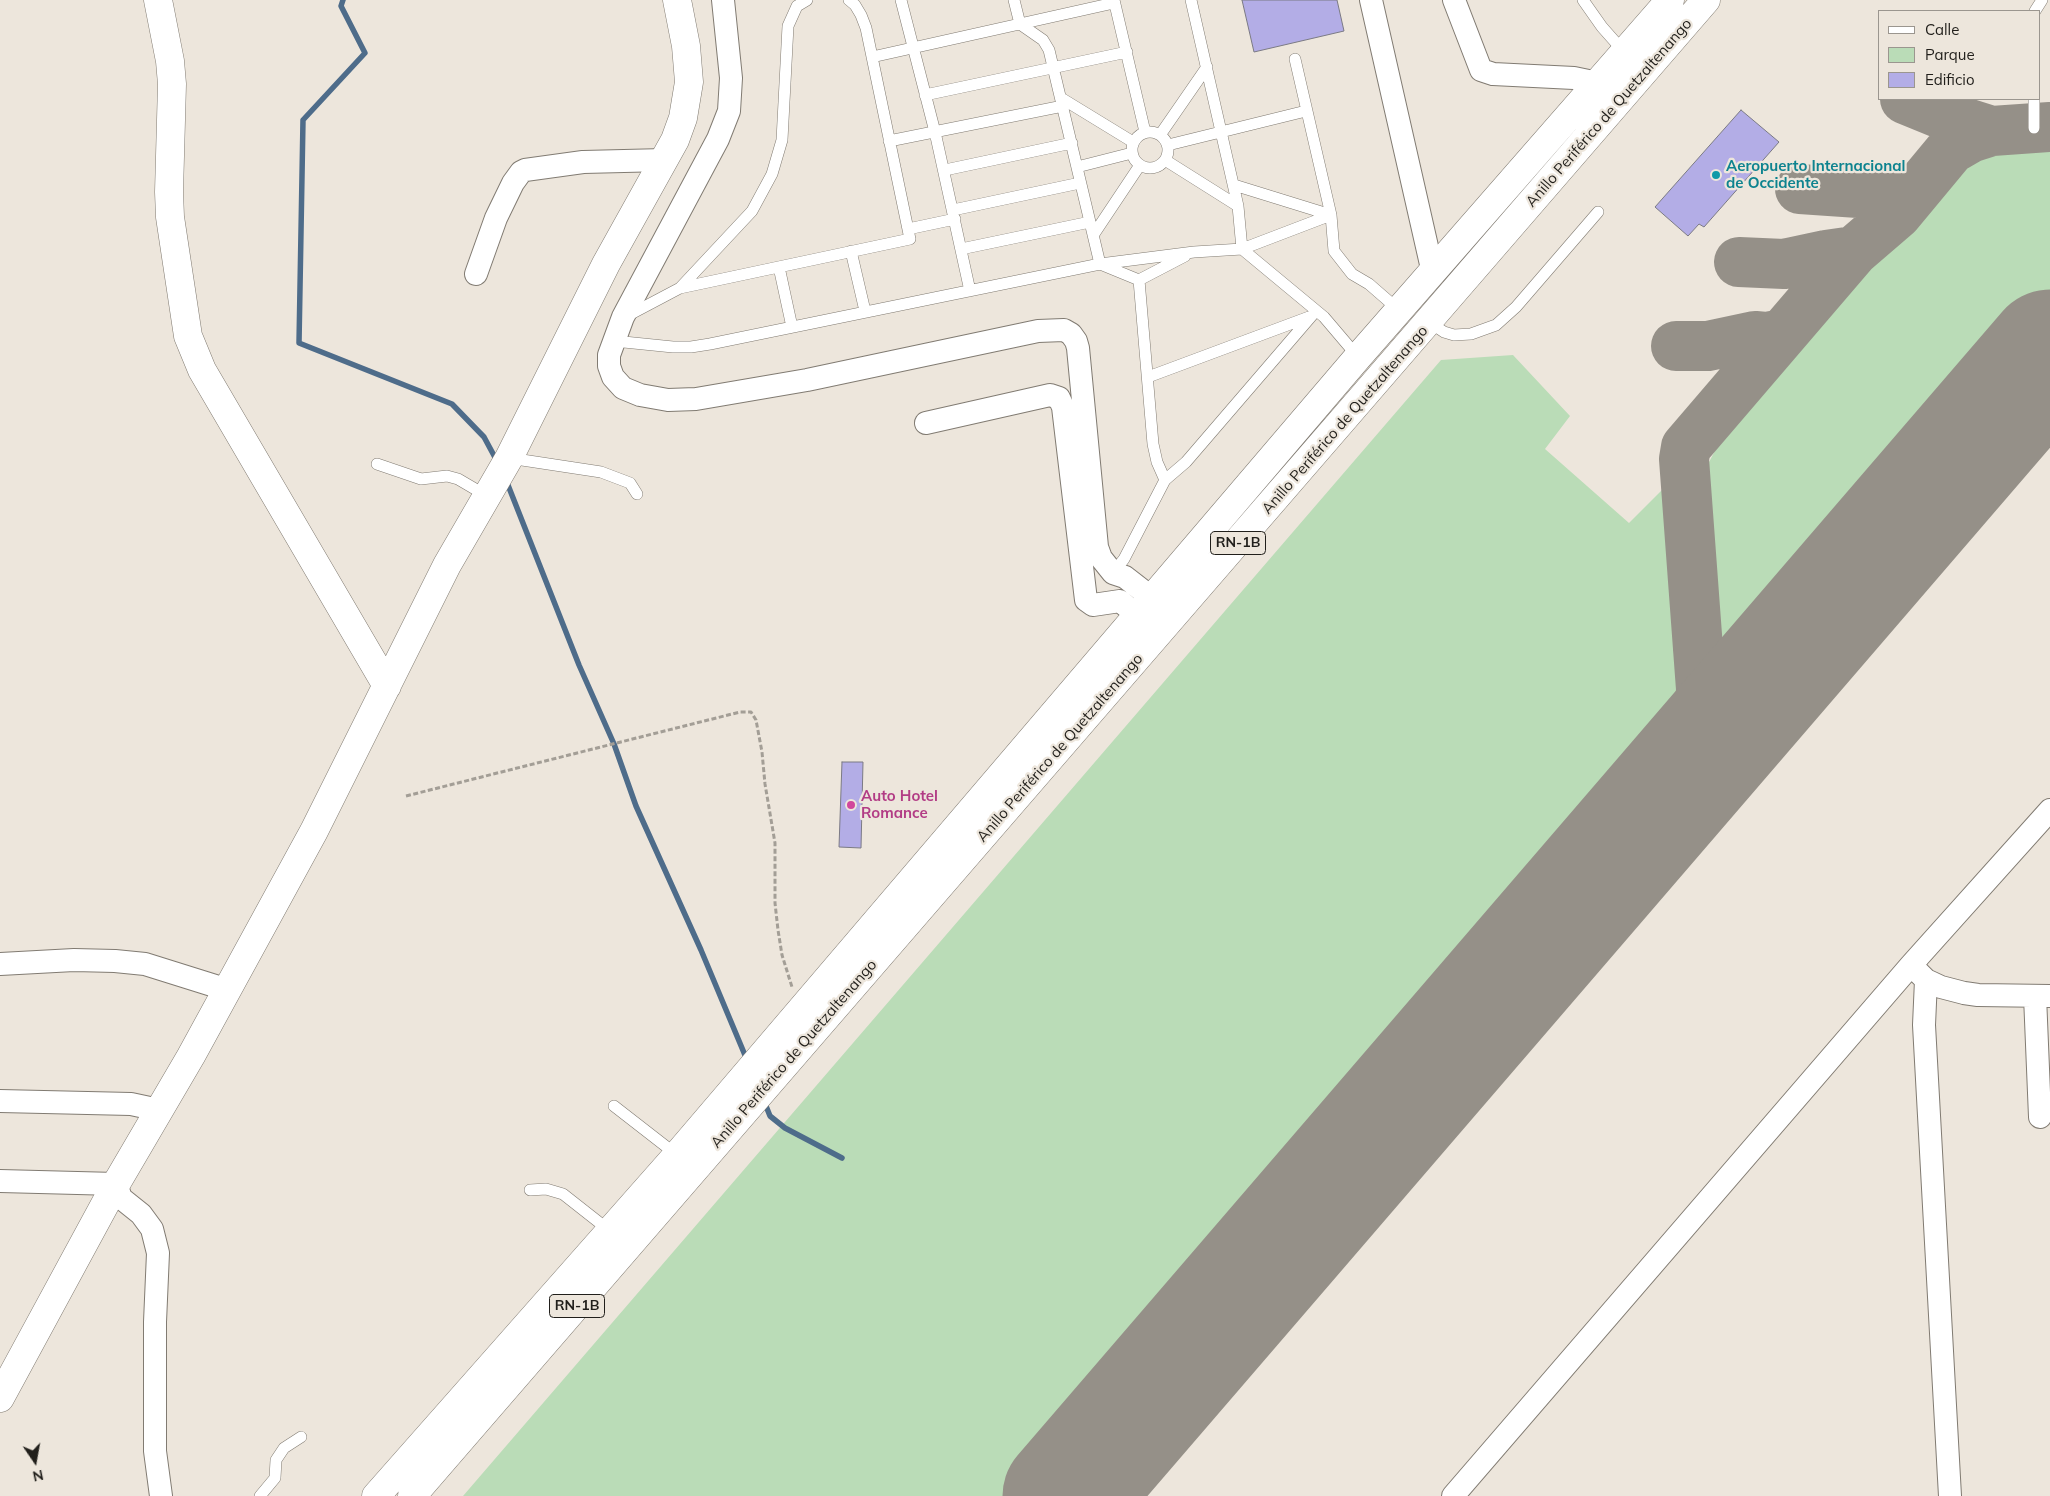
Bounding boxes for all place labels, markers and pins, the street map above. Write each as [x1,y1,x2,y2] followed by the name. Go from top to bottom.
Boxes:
[1726,157,1905,192] place label: Aeropuerto Internacional de Occidente
[1710,169,1722,181] marker: Aeropuerto Internacional de Occidente
[861,787,938,822] place label: Auto Hotel Romance
[845,799,857,811] marker: Auto Hotel Romance

